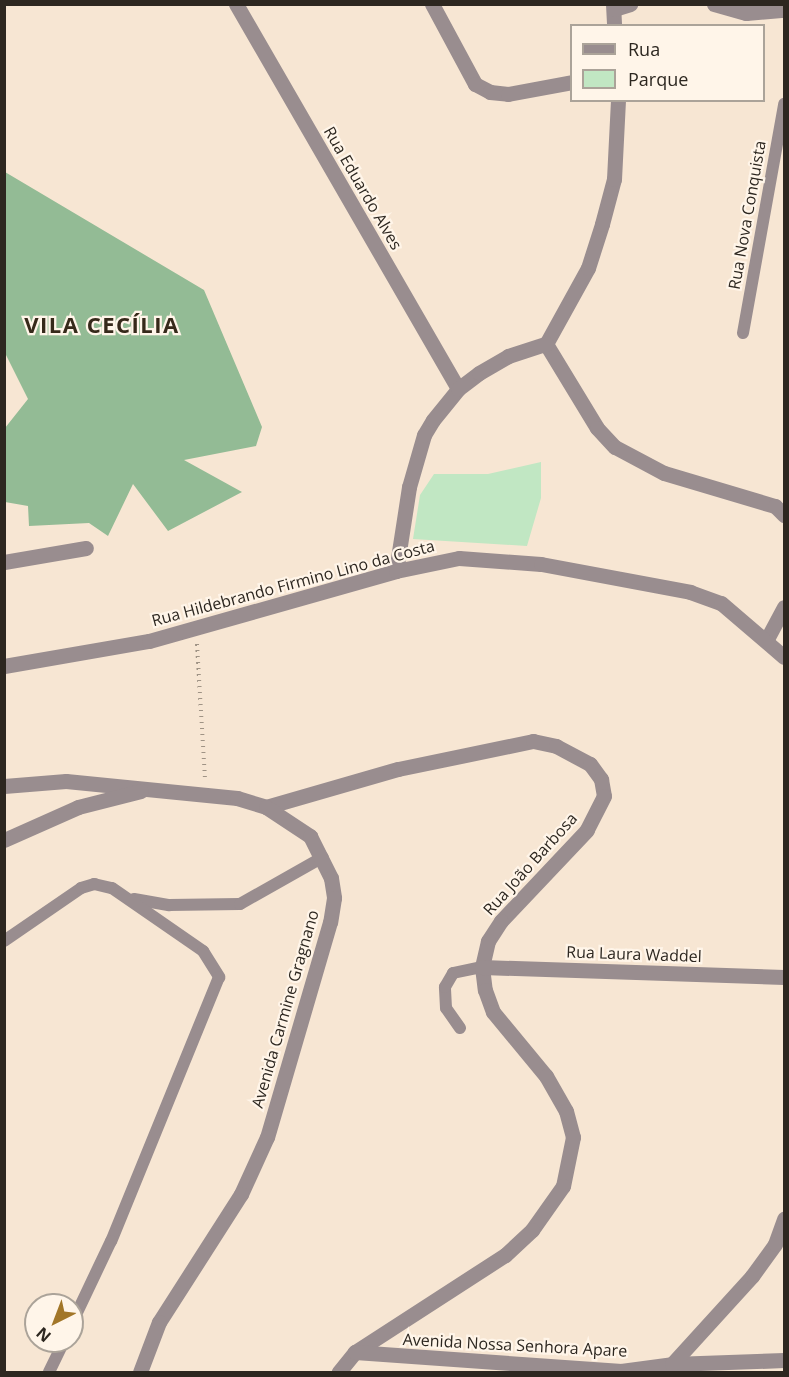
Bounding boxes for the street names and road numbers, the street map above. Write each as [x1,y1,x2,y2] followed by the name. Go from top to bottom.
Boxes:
[320,123,406,253] street label: Rua Eduardo Alves
[724,139,770,291] street label: Rua Nova Conquista
[149,536,437,630] street label: Rua Hildebrando Firmino Lino da Costa
[479,809,581,919] street label: Rua João Barbosa
[248,908,322,1110] street label: Avenida Carmine Gragnano
[566,942,702,966] street label: Rua Laura Waddel
[402,1330,628,1360] street label: Avenida Nossa Senhora Apare

